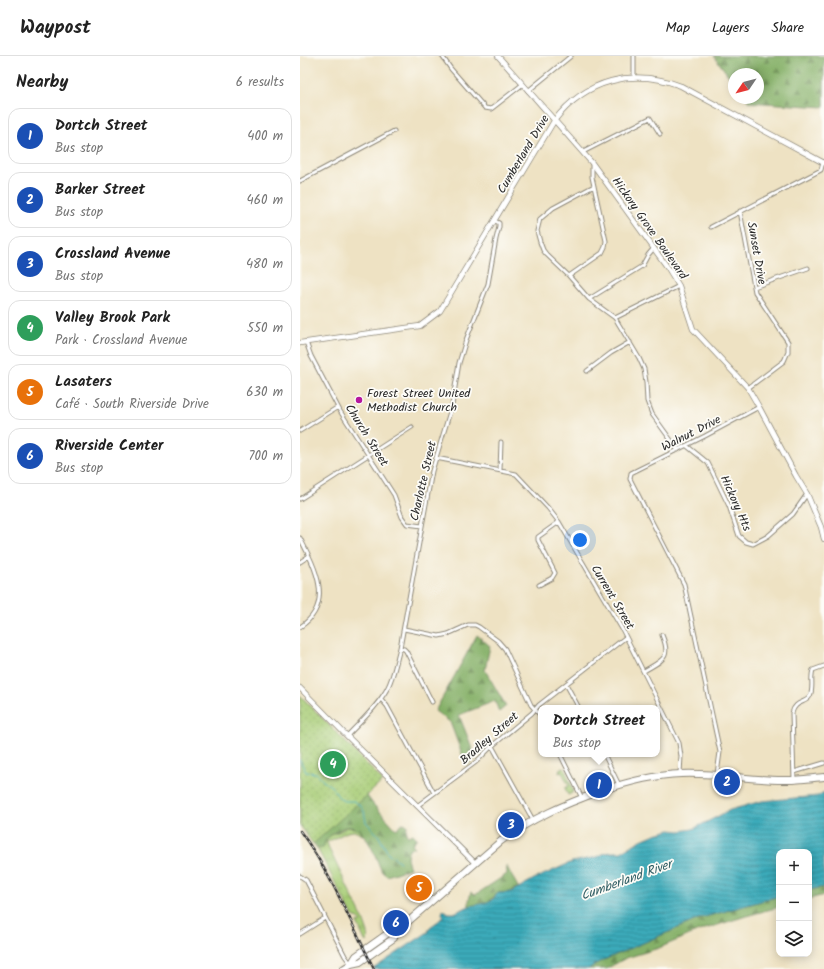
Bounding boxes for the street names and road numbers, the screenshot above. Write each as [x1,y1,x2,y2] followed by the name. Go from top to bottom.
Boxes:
[492,111,555,197] street label: Cumberland Drive
[607,173,693,284] street label: Hickory Grove Boulevard
[742,220,771,287] street label: Sunset Drive
[340,400,393,470] street label: Church Street
[658,410,725,457] street label: Walnut Drive
[405,439,442,523] street label: Charlotte Street
[715,472,756,534] street label: Hickory Hts
[586,561,640,634] street label: Current Street
[456,707,523,769] street label: Bradley Street

